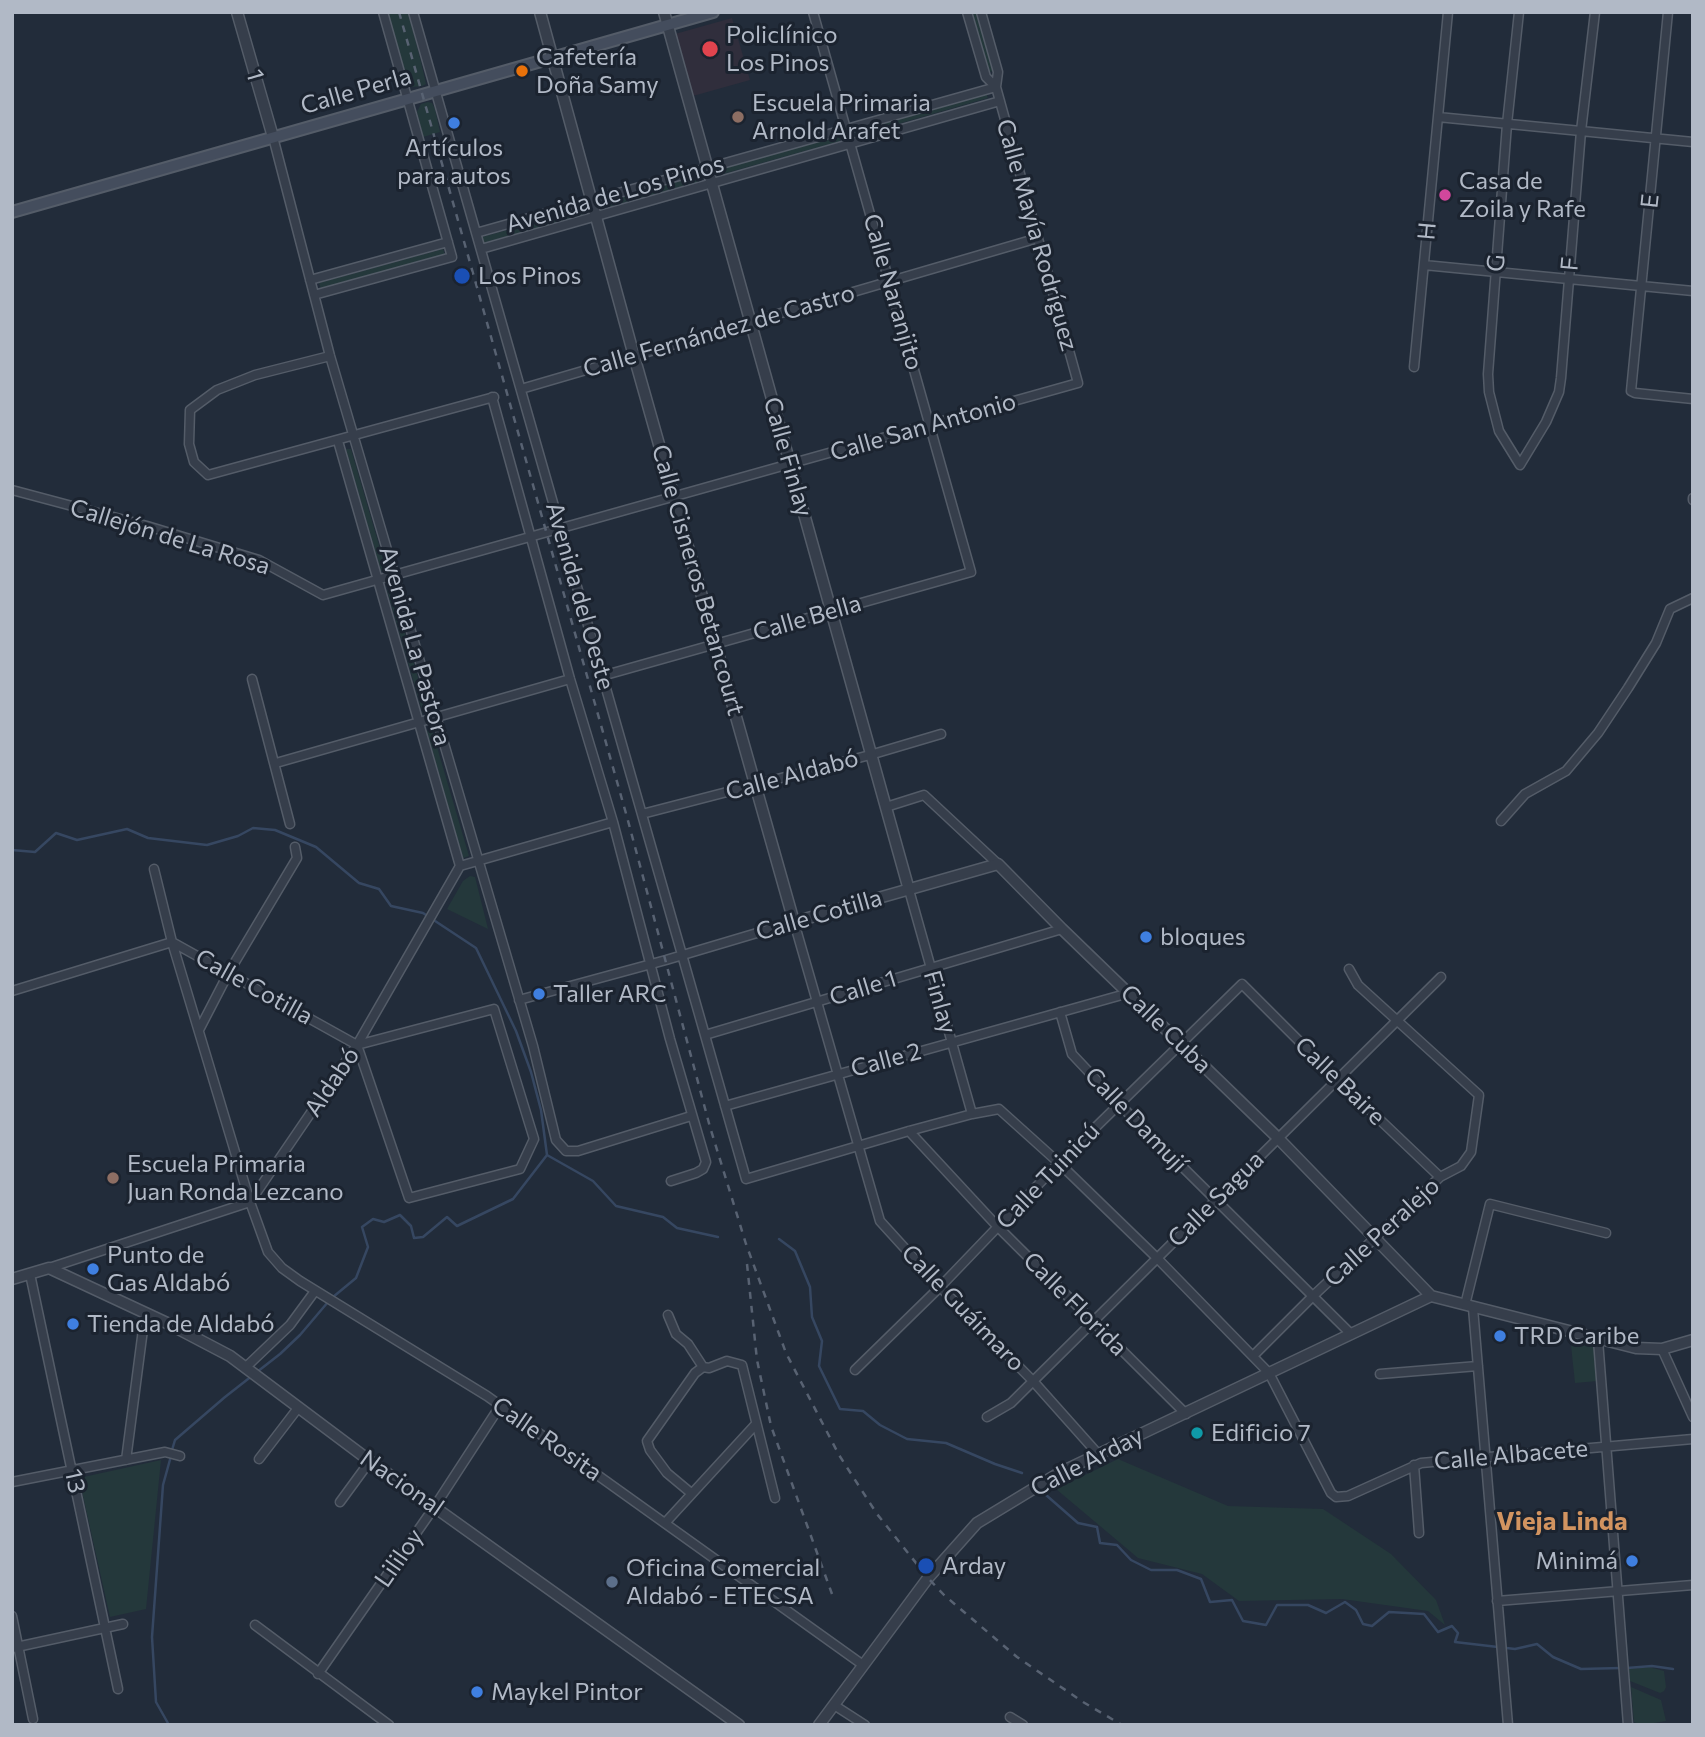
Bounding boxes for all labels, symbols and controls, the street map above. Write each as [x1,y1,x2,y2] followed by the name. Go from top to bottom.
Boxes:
[726,21,838,77] place label: Policlínico Los Pinos
[700,39,720,59] marker: Policlínico Los Pinos
[536,43,659,99] place label: Cafetería Doña Samy
[297,61,415,121] street label: Calle Perla
[514,63,530,79] marker: Cafetería Doña Samy
[240,66,270,84] street label: 1
[752,89,931,145] place label: Escuela Primaria Arnold Arafet
[730,109,746,125] marker: Escuela Primaria Arnold Arafet
[446,115,462,131] marker: Artículos para autos
[990,116,1084,354] street label: Calle Mayía Rodríguez
[397,134,511,190] place label: Artículos para autos
[503,149,727,239] street label: Avenida de Los Pinos
[1459,167,1586,223] place label: Casa de Zoila y Rafe
[1437,187,1453,203] marker: Casa de Zoila y Rafe
[1635,192,1665,210] street label: E
[857,211,929,373] street label: Calle Naranjito
[1412,221,1442,241] street label: H
[1481,253,1511,273] street label: G
[1555,256,1585,272] street label: F
[478,262,581,290] place label: Los Pinos
[452,266,472,286] marker: Los Pinos
[580,278,858,384] street label: Calle Fernández de Castro
[827,387,1019,467] street label: Calle San Antonio
[757,394,819,520] street label: Calle Finlay
[646,441,750,719] street label: Calle Cisneros Betancourt
[67,493,273,581] street label: Callejón de La Rosa
[539,499,621,693] street label: Avenida del Oeste
[373,543,457,749] street label: Avenida La Pastora
[750,589,864,647] street label: Calle Bella
[723,743,861,807] street label: Calle Aldabó
[753,883,885,947] street label: Calle Cotilla
[1160,923,1246,951] place label: bloques
[1138,929,1154,945] marker: bloques
[190,943,318,1031] street label: Calle Cotilla
[826,964,900,1012] street label: Calle 1
[917,967,963,1037] street label: Finlay
[1115,979,1217,1079] street label: Calle Cuba
[553,980,667,1008] place label: Taller ARC
[531,986,547,1002] marker: Taller ARC
[1289,1031,1391,1131] street label: Calle Baire
[848,1037,924,1083] street label: Calle 2
[298,1042,366,1122] street label: Aldabó
[1079,1061,1193,1179] street label: Calle Damují
[990,1117,1106,1235] street label: Calle Tuinicú
[1162,1145,1270,1253] street label: Calle Sagua
[127,1150,343,1206] place label: Escuela Primaria Juan Ronda Lezcano
[105,1170,121,1186] marker: Escuela Primaria Juan Ronda Lezcano
[1318,1171,1446,1293] street label: Calle Peralejo
[895,1239,1031,1377] street label: Calle Guáimaro
[107,1241,230,1297] place label: Punto de Gas Aldabó
[1017,1246,1133,1362] street label: Calle Florida
[85,1261,101,1277] marker: Punto de Gas Aldabó
[87,1310,275,1338] place label: Tienda de Aldabó
[65,1316,81,1332] marker: Tienda de Aldabó
[1514,1322,1639,1350] place label: TRD Caribe
[1492,1328,1508,1344] marker: TRD Caribe
[487,1391,607,1487] street label: Calle Rosita
[1211,1419,1311,1447] place label: Edificio 7
[1026,1421,1148,1503] street label: Calle Arday
[1189,1425,1205,1441] marker: Edificio 7
[1433,1434,1589,1476] street label: Calle Albacete
[355,1444,449,1522] street label: Nacional
[58,1466,92,1496] street label: 13
[1496,1505,1628,1537] district label: Vieja Linda
[369,1523,429,1593] street label: Lililoy
[1536,1547,1618,1575] place label: Minimá
[942,1552,1006,1580] place label: Arday
[1624,1553,1640,1569] marker: Minimá
[626,1554,820,1610] place label: Oficina Comercial Aldabó - ETECSA
[916,1556,936,1576] marker: Arday
[604,1574,620,1590] marker: Oficina Comercial Aldabó - ETECSA
[491,1678,643,1706] place label: Maykel Pintor
[469,1684,485,1700] marker: Maykel Pintor

